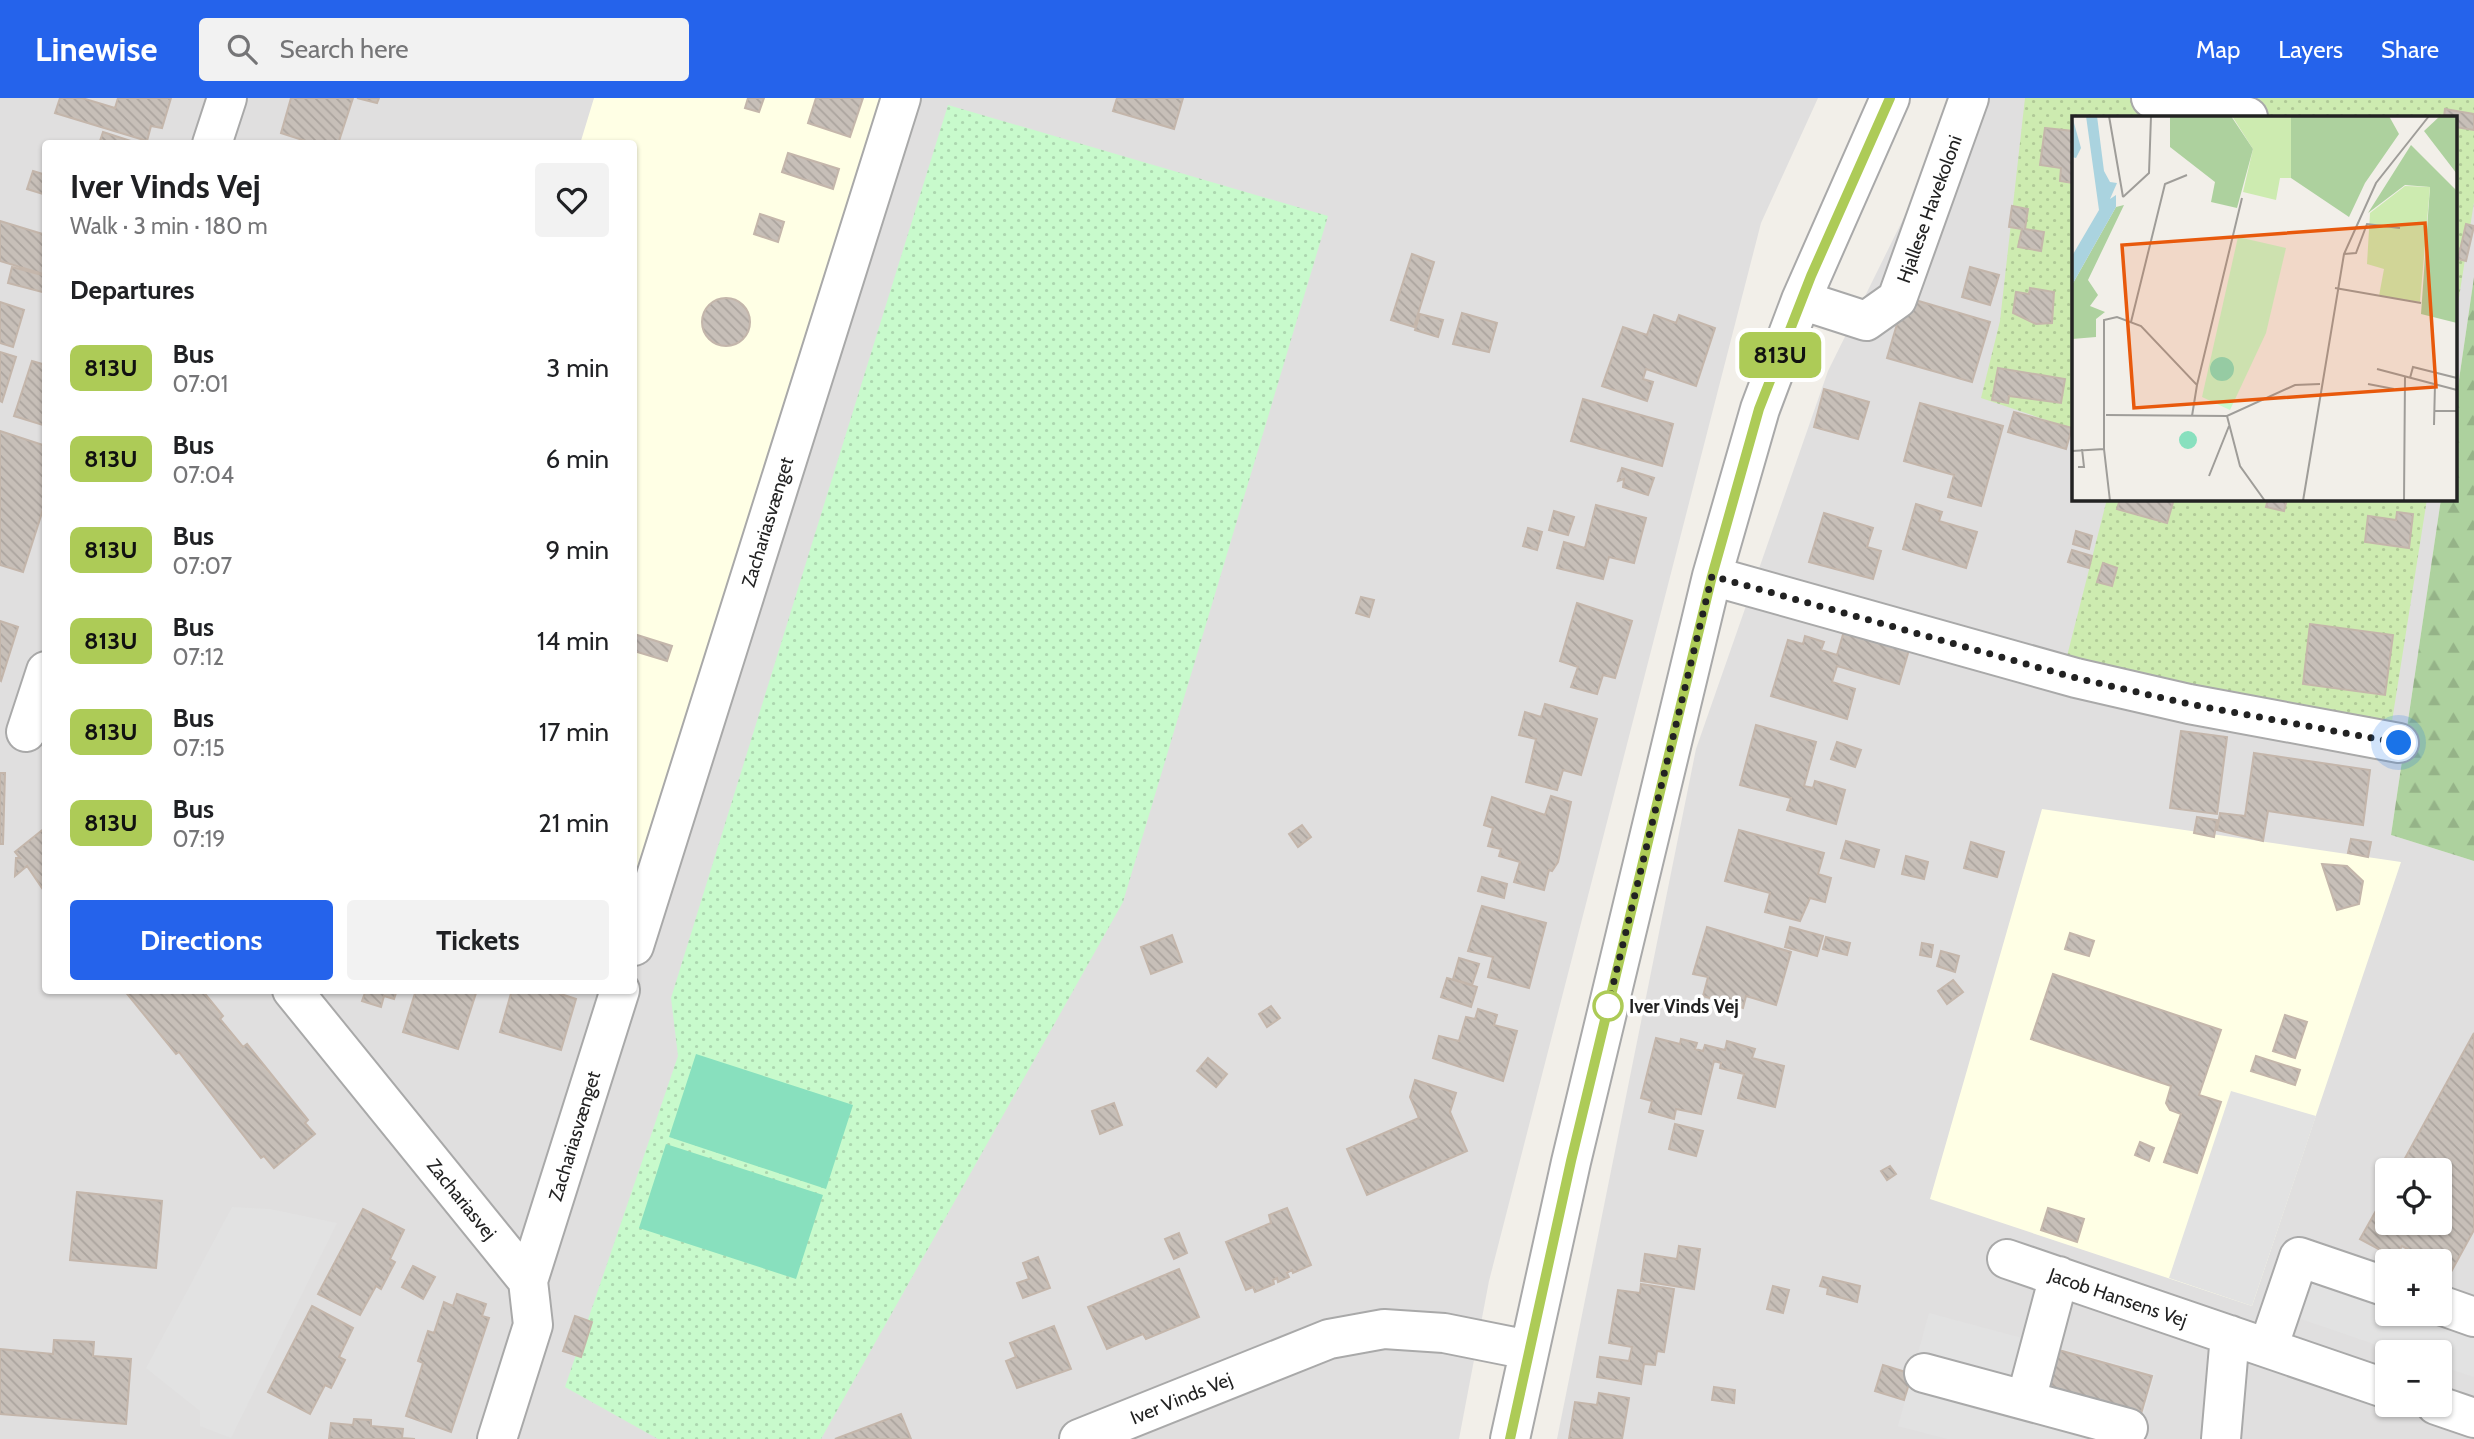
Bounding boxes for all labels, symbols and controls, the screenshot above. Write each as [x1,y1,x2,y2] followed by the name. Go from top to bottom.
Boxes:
[199,18,689,81] search box
[35,29,157,69] text: Linewise
[223,30,261,68] icon: search
[279,33,409,65] text: Search here
[2196,35,2240,64] text: Map
[2278,35,2343,64] text: Layers
[2381,35,2439,64] text: Share
[2072,116,2456,500] inset map
[1892,132,1967,286] street label: Hjallese Havekoloni
[535,163,609,237] button: heart
[70,166,261,206] text: Iver Vinds Vej
[70,212,268,240] text: Walk · 3 min · 180 m
[70,274,194,306] text: Departures
[1731,332,1829,378] line badge: 813U
[173,338,214,370] text: Bus
[1753,340,1807,369] text: 813U
[546,352,609,384] text: 3 min
[84,353,138,382] text: 813U
[173,370,228,398] text: 07:01
[173,429,214,461] text: Bus
[546,443,609,475] text: 6 min
[84,444,138,473] text: 813U
[737,454,798,590] street label: Zachariasvænget
[173,461,234,489] text: 07:04
[173,520,214,552] text: Bus
[546,534,609,566] text: 9 min
[84,535,138,564] text: 813U
[173,552,232,580] text: 07:07
[173,611,214,643] text: Bus
[537,625,609,657] text: 14 min
[84,626,138,655] text: 813U
[173,643,224,671] text: 07:12
[173,702,214,734] text: Bus
[539,716,609,748] text: 17 min
[84,717,138,746] text: 813U
[2381,725,2416,760] your location
[173,734,225,762] text: 07:15
[173,793,214,825] text: Bus
[538,807,609,839] text: 21 min
[84,808,138,837] text: 813U
[173,825,225,853] text: 07:19
[70,900,333,980] button: Directions
[347,900,609,980] button: Tickets
[1593,991,1623,1021] marker: Iver Vinds Vej
[1629,995,1739,1018] place label: Iver Vinds Vej
[544,1068,605,1204] street label: Zachariasvænget
[422,1154,501,1244] street label: Zachariasvej
[2375,1158,2452,1417] map controls
[2375,1158,2452,1235] button: locate
[2375,1249,2452,1326] button: +
[2045,1263,2190,1332] street label: Jacob Hansens Vej
[2375,1340,2452,1417] button: −
[1127,1368,1235,1429] street label: Iver Vinds Vej

